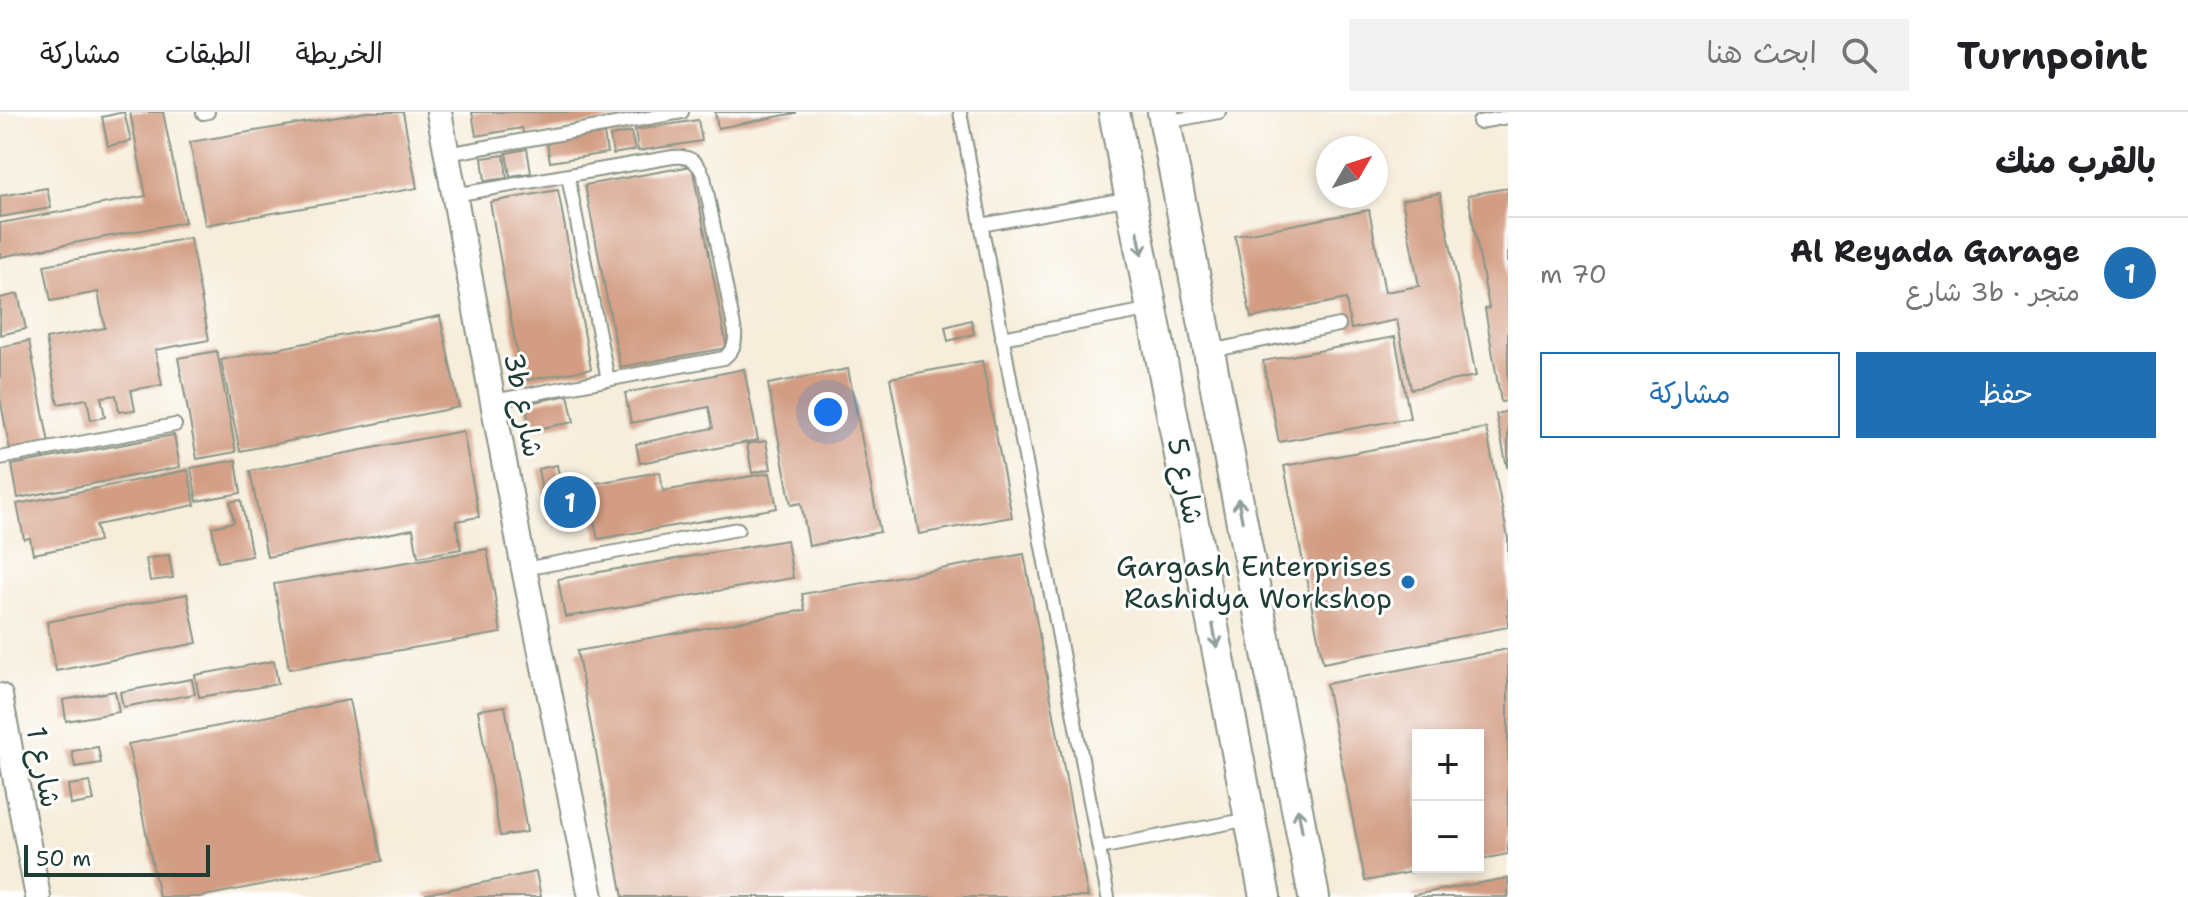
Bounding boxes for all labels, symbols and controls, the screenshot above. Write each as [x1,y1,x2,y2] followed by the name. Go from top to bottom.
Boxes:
[1349,19,1909,91] search box
[1957,30,2148,81] text: Turnpoint
[1706,32,1817,73] text: ابحث هنا
[1837,33,1881,77] icon: search
[40,34,121,72] text: مشاركة
[165,34,251,72] text: الطبقات
[295,34,383,72] text: الخريطة
[1316,136,1388,208] north arrow
[1995,138,2156,184] text: بالقرب منك
[1134,230,1149,256] one-way arrow
[1790,231,2080,272] text: Al Reyada Garage
[1540,256,1607,291] text: 70 m
[2124,256,2136,291] text: 1
[1905,274,2080,309] text: متجر · 3b شارع
[494,349,553,461] street label: 3b شارع
[1540,352,1840,438] button: مشاركة
[1856,352,2156,438] button: حفظ
[808,392,848,432] your location
[1158,435,1213,528] street label: شارع 5
[544,472,596,532] pin: 1
[1232,498,1247,523] one-way arrow
[1116,547,1392,617] place label: Gargash Enterprises Rashidya Workshop
[1399,573,1417,591] marker: Gargash Enterprises Rashidya Workshop
[1209,623,1224,649] one-way arrow
[17,723,70,811] street label: شارع 1
[1412,729,1484,873] map controls
[1412,729,1484,801] button: +
[1412,801,1484,873] button: −
[1291,808,1306,834] one-way arrow
[24,841,210,877] scale bar
[36,844,91,873] text: 50 m

